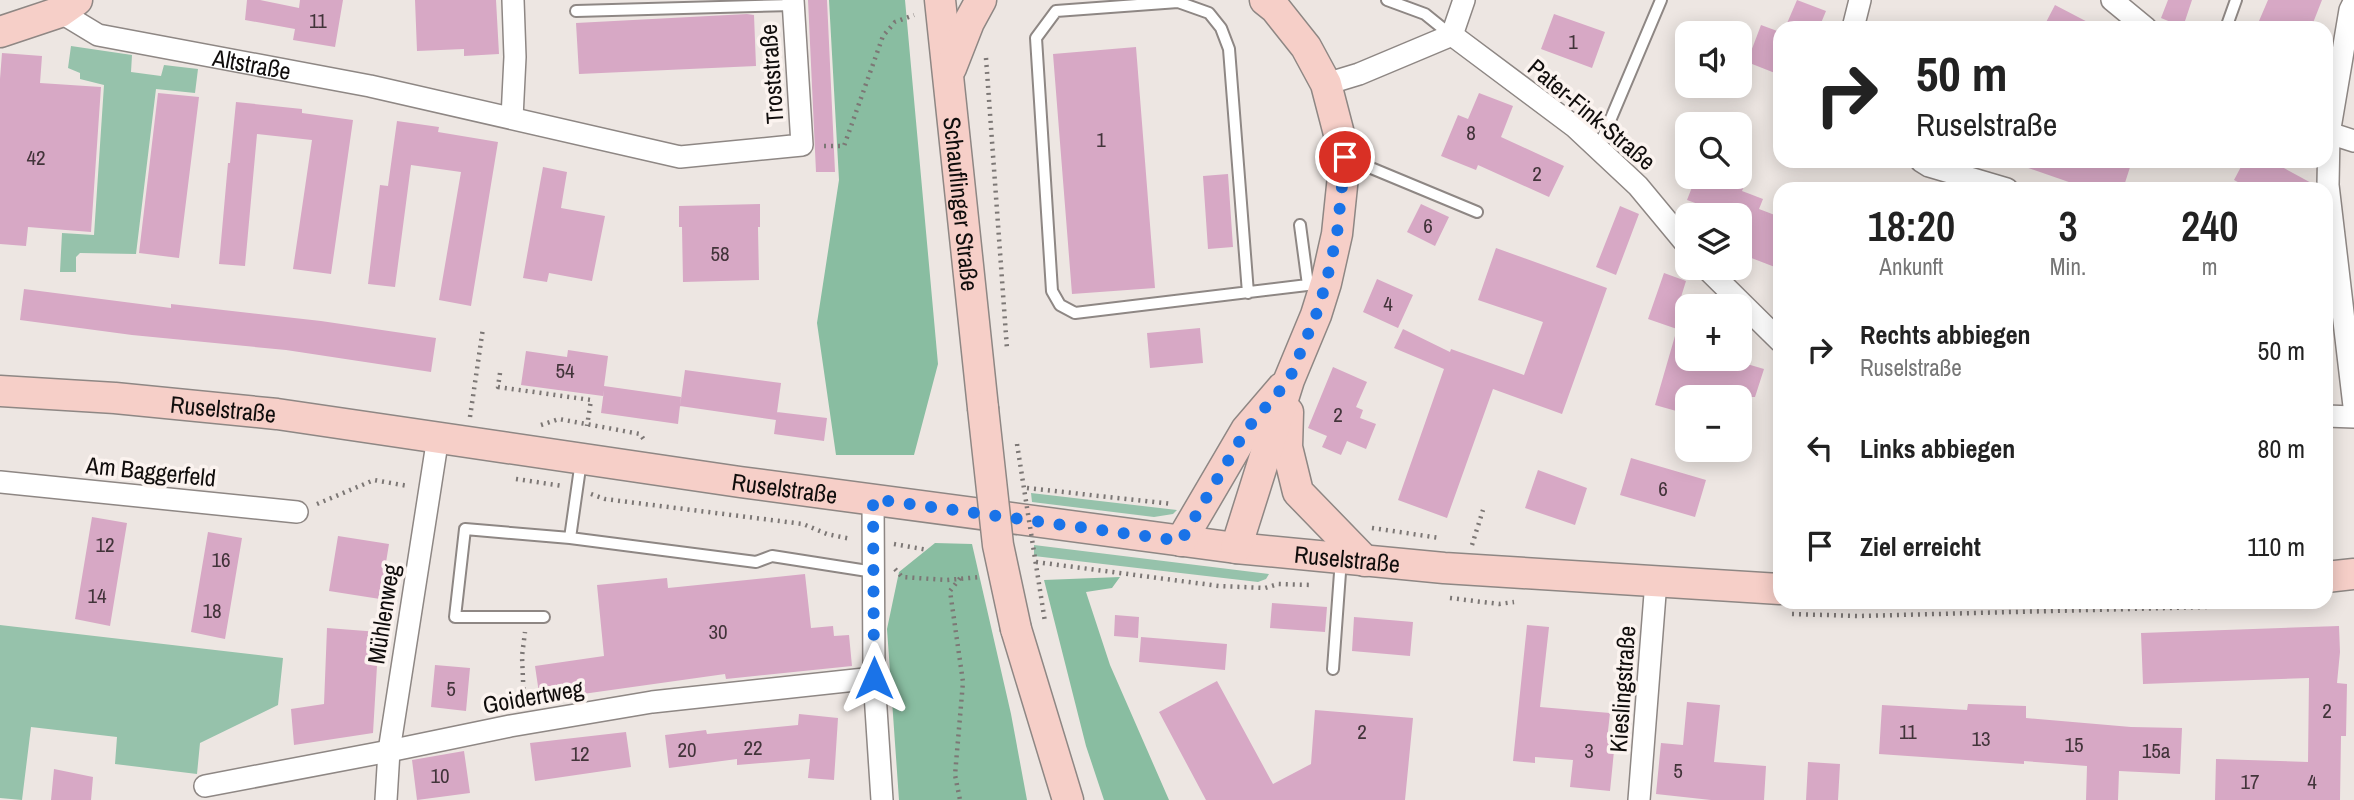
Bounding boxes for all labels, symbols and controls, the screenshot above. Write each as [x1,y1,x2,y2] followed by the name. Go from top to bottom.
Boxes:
[309,6,327,35] house number: 11
[1675,21,1752,462] map controls
[1675,21,1752,98] button: sound
[752,23,790,125] street label: Troststraße
[1568,27,1578,56] house number: 1
[1916,40,2008,106] text: 50 m
[209,41,294,87] street label: Altstraße
[1801,49,1892,140] icon: right
[1521,51,1663,177] street label: Pater-Fink-Straße
[1916,103,2057,146] text: Ruselstraße
[1675,112,1752,189] button: search
[936,115,987,293] street label: Schauflinger Straße
[1466,118,1476,147] house number: 8
[1096,125,1106,154] house number: 1
[1315,127,1375,187] pin
[1326,138,1364,176] icon: arrive
[26,143,46,172] house number: 42
[1532,159,1542,188] house number: 2
[1868,198,1955,254] text: 18:20
[2058,198,2078,254] text: 3
[2181,198,2238,254] text: 240
[1675,203,1752,280] button: layers
[1423,211,1433,240] house number: 6
[710,239,730,268] house number: 58
[1879,251,1943,282] text: Ankunft
[2050,251,2086,282] text: Min.
[2202,251,2218,282] text: m
[1383,289,1393,318] house number: 4
[1675,294,1752,371] button: +
[1860,317,2031,352] text: Rechts abbiegen
[1801,331,1839,369] icon: right
[2258,333,2305,368] text: 50 m
[1860,352,1962,383] text: Ruselstraße
[555,356,575,385] house number: 54
[1675,385,1752,462] button: −
[169,388,278,430] street label: Ruselstraße
[1333,400,1343,429] house number: 2
[1801,429,1839,467] icon: left
[1860,431,2015,466] text: Links abbiegen
[2258,431,2305,466] text: 80 m
[84,448,217,494] street label: Am Baggerfeld
[730,465,839,511] street label: Ruselstraße
[1658,474,1668,503] house number: 6
[1801,527,1839,565] icon: arrive
[1860,529,1981,564] text: Ziel erreicht
[2247,529,2305,564] text: 110 m
[95,530,115,559] house number: 12
[1293,538,1402,580] street label: Ruselstraße
[211,545,231,574] house number: 16
[359,562,407,666] street label: Mühlenweg
[87,581,107,610] house number: 14
[202,596,222,625] house number: 18
[708,617,728,646] house number: 30
[1602,625,1642,753] street label: Kieslingstraße
[837,641,911,715] position arrow
[480,671,586,721] street label: Goidertweg
[446,674,456,703] house number: 5
[2322,696,2332,725] house number: 2
[1357,717,1367,746] house number: 2
[1899,717,1917,746] house number: 11
[1971,724,1991,753] house number: 13
[2064,730,2084,759] house number: 15
[743,733,763,762] house number: 22
[677,735,697,764] house number: 20
[1584,736,1594,765] house number: 3
[2142,736,2171,765] house number: 15a
[570,739,590,768] house number: 12
[1673,756,1683,785] house number: 5
[430,761,450,790] house number: 10
[2240,767,2260,796] house number: 17
[2307,767,2317,796] house number: 4

